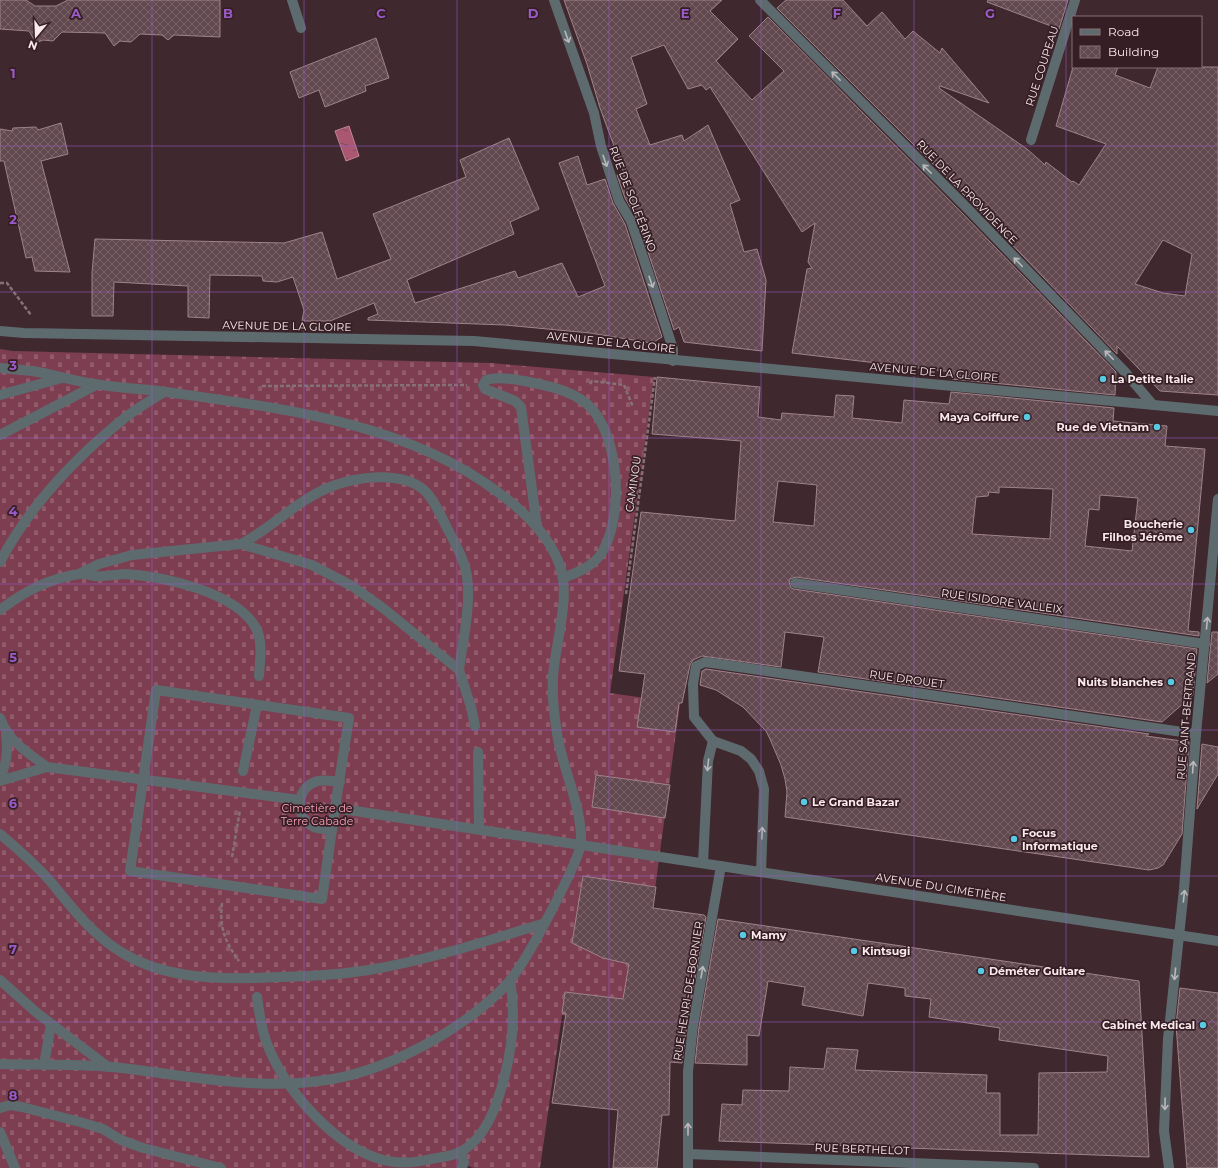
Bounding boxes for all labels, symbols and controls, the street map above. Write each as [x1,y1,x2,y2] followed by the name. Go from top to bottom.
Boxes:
[70,5,82,21] text: A
[223,5,233,21] text: B
[376,5,386,21] text: C
[528,5,539,21] text: D
[681,5,690,21] text: E
[833,5,841,21] text: F
[985,5,995,21] text: G
[16,16,56,56] north arrow
[1072,16,1202,68] legend
[1022,24,1062,108] street label: RUE COUPEAU
[1108,24,1139,39] text: Road
[564,30,571,43] one-way arrow
[26,37,39,54] text: N
[1108,44,1159,59] text: Building
[10,65,16,81] text: 1
[831,72,841,81] one-way arrow
[913,137,1021,247] street label: RUE DE LA PROVIDENCE
[606,144,660,254] street label: RUE DE SOLFÉRINO
[602,154,610,166] one-way arrow
[922,164,932,174] one-way arrow
[9,211,17,227] text: 2
[1013,257,1023,267] one-way arrow
[648,275,655,288] one-way arrow
[222,318,352,334] street label: AVENUE DE LA GLOIRE
[546,328,676,356] street label: AVENUE DE LA GLOIRE
[1104,350,1113,360] one-way arrow
[8,357,17,373] text: 3
[869,359,999,385] street label: AVENUE DE LA GLOIRE
[1111,372,1194,386] place label: La Petite Italie
[1098,374,1108,384] marker: La Petite Italie
[940,410,1019,424] place label: Maya Coiffure
[1022,412,1032,422] marker: Maya Coiffure
[1057,420,1149,434] place label: Rue de Vietnam
[1152,422,1162,432] marker: Rue de Vietnam
[622,455,644,513] street label: CAMINOU
[9,503,18,519] text: 4
[1102,517,1183,544] place label: Boucherie Filhos Jérôme
[1186,525,1196,535] marker: Boucherie Filhos Jérôme
[940,586,1064,617] street label: RUE ISIDORE VALLEIX
[1203,617,1211,630] one-way arrow
[9,649,17,665] text: 5
[1173,652,1199,780] street label: RUE SAINT-BERTRAND
[869,667,946,691] street label: RUE DROUET
[1077,675,1163,689] place label: Nuits blanches
[1166,677,1176,687] marker: Nuits blanches
[705,758,712,771] one-way arrow
[1190,761,1197,774] one-way arrow
[9,795,18,811] text: 6
[812,795,900,809] place label: Le Grand Bazar
[799,797,809,807] marker: Le Grand Bazar
[281,801,354,828] park label: Cimetière de Terre Cabade
[1022,826,1098,853] place label: Focus Informatique
[758,827,766,840] one-way arrow
[1009,834,1019,844] marker: Focus Informatique
[875,870,1007,904] street label: AVENUE DU CIMETIÈRE
[1180,890,1187,903] one-way arrow
[670,920,706,1062] street label: RUE HENRI-DE-BORNIER
[751,928,787,942] place label: Mamy
[738,930,748,940] marker: Mamy
[9,941,17,957] text: 7
[862,944,910,958] place label: Kintsugi
[849,946,859,956] marker: Kintsugi
[989,964,1085,978] place label: Déméter Guitare
[698,966,706,979] one-way arrow
[976,966,986,976] marker: Déméter Guitare
[1172,967,1179,980] one-way arrow
[1102,1018,1195,1032] place label: Cabinet Medical
[1198,1020,1208,1030] marker: Cabinet Medical
[9,1087,18,1103] text: 8
[1161,1097,1169,1110] one-way arrow
[684,1123,692,1136] one-way arrow
[814,1140,910,1158] street label: RUE BERTHELOT

